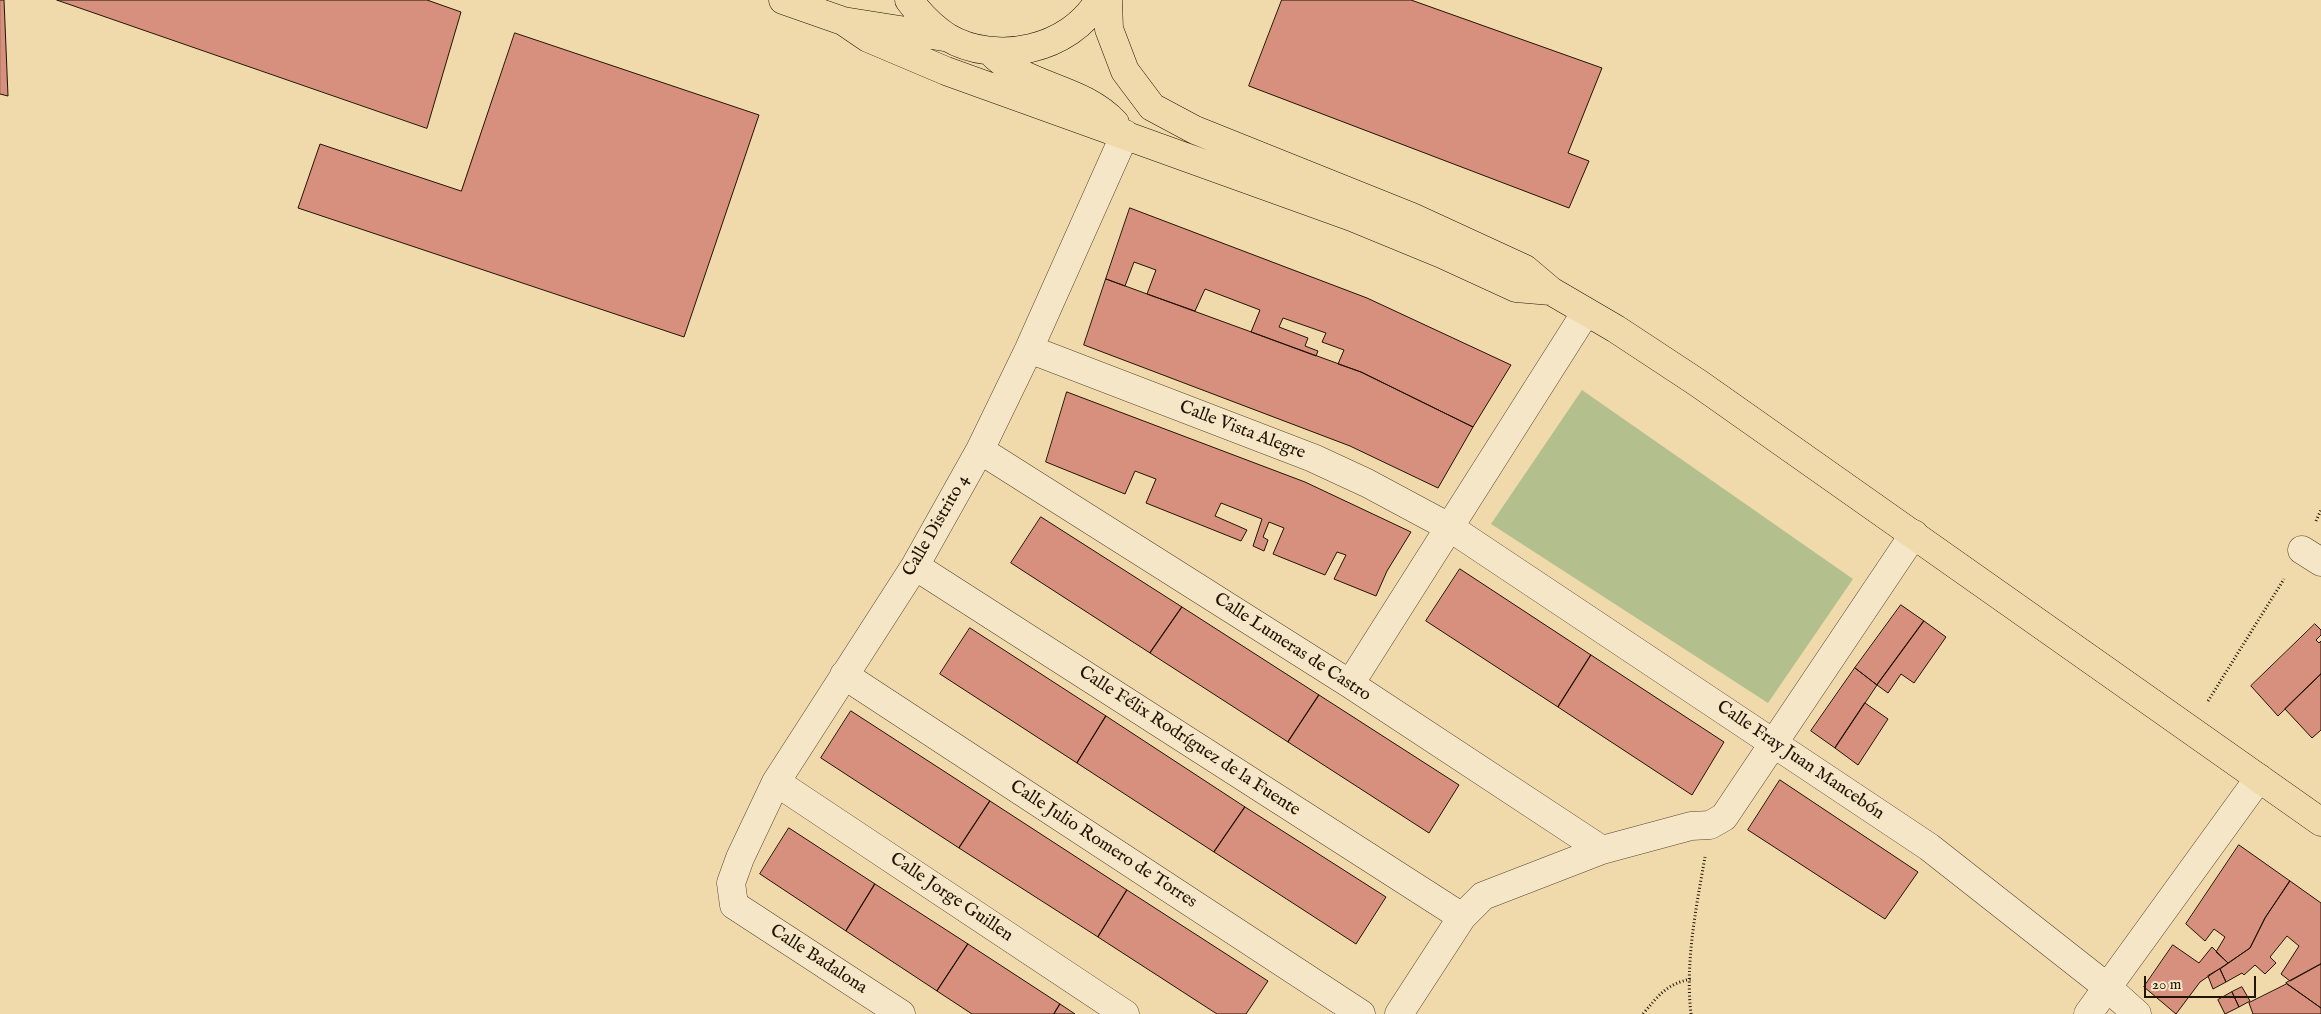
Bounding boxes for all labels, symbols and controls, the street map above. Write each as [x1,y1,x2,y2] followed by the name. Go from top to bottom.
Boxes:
[1176,397,1308,465] street label: Calle Vista Alegre
[899,471,975,581] street label: Calle Distrito 4
[1209,589,1375,707] street label: Calle Lumeras de Castro
[1074,662,1304,822] street label: Calle Félix Rodríguez de la Fuente
[1712,697,1888,825] street label: Calle Fray Juan Mancebón
[1005,776,1201,914] street label: Calle Julio Romero de Torres
[885,849,1017,947] street label: Calle Jorge Guillen
[765,921,871,999] street label: Calle Badalona
[2146,966,2258,998] scale bar
[2152,975,2181,994] text: 20 m

